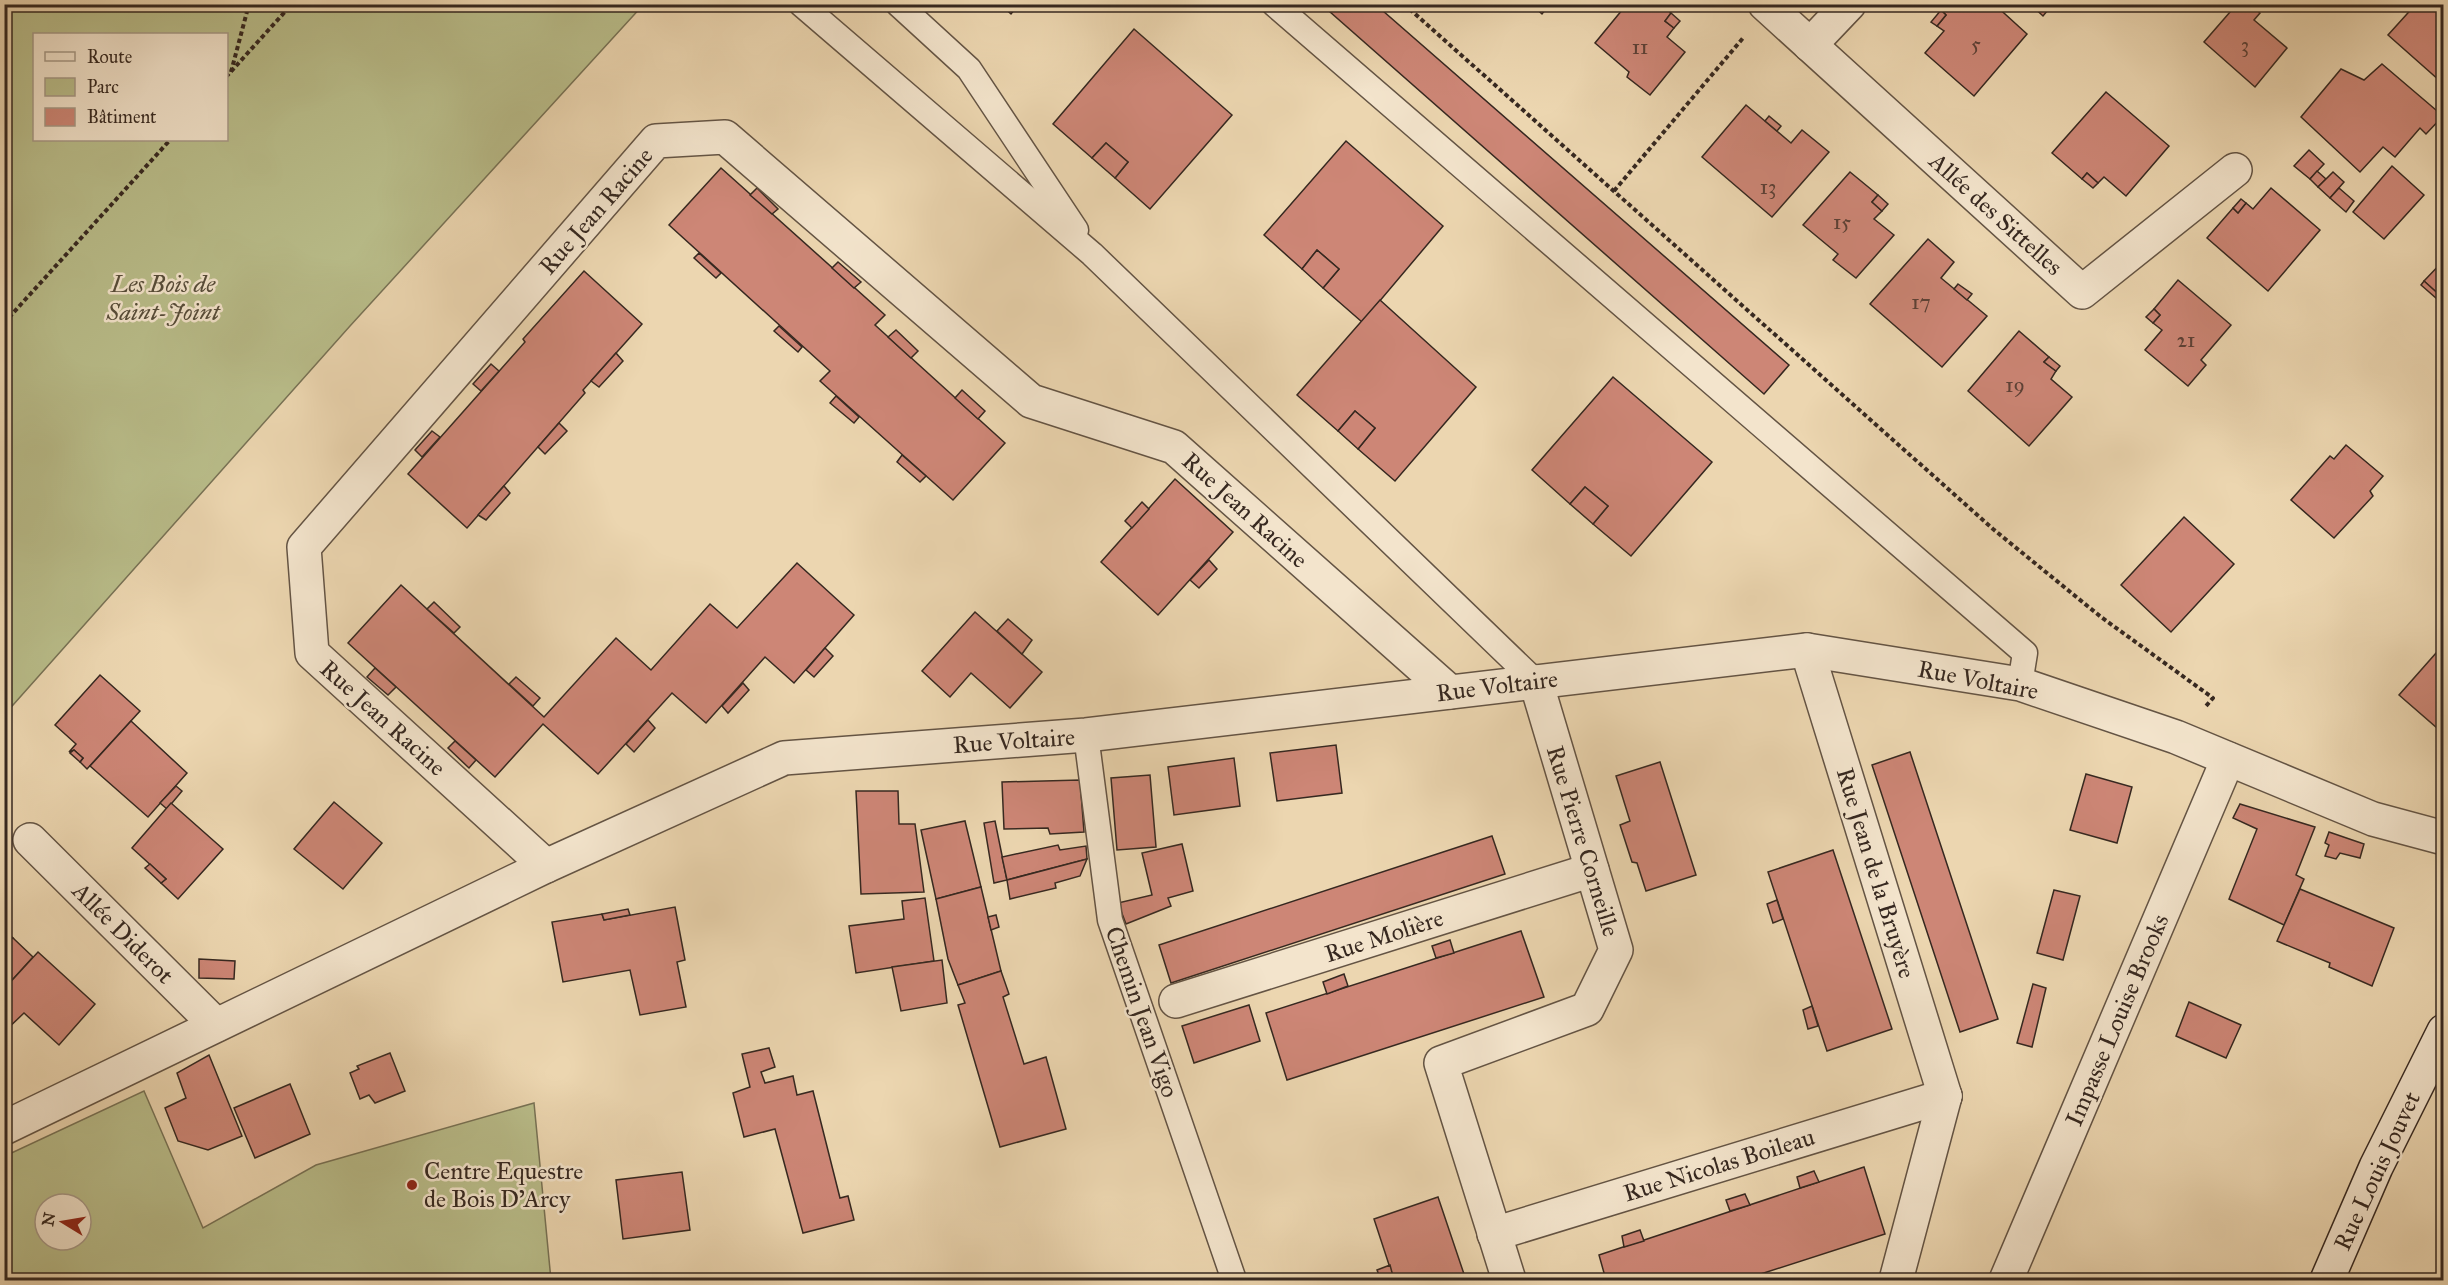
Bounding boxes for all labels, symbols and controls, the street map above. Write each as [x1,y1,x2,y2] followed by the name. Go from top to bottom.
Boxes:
[1971,31,1981,57] house number: 5
[2241,32,2249,58] house number: 3
[33,33,228,141] legend
[1632,34,1648,60] house number: 11
[87,46,132,68] text: Route
[87,76,119,98] text: Parc
[87,106,157,128] text: Bâtiment
[533,141,659,281] street label: Rue Jean Racine
[1922,146,2069,282] street label: Allée des Sittelles
[1760,174,1776,200] house number: 13
[1833,209,1851,235] house number: 15
[106,269,221,327] park label: Les Bois de Saint-Joint
[1911,289,1931,315] house number: 17
[2177,327,2195,353] house number: 21
[2005,372,2025,398] house number: 19
[1176,446,1314,574] street label: Rue Jean Racine
[314,654,452,782] street label: Rue Jean Racine
[1915,654,2041,706] street label: Rue Voltaire
[1434,664,1560,708] street label: Rue Voltaire
[952,722,1076,760] street label: Rue Voltaire
[1540,742,1626,940] street label: Rue Pierre Corneille
[1830,764,1922,982] street label: Rue Jean de la Bruyère
[65,875,180,990] street label: Allée Diderot
[1321,903,1447,969] street label: Rue Molière
[2059,909,2175,1131] street label: Impasse Louise Brooks
[1099,923,1185,1101] street label: Chemin Jean Vigo
[2327,1086,2427,1255] street label: Rue Louis Jouvet
[1620,1122,1818,1208] street label: Rue Nicolas Boileau
[424,1156,583,1214] place label: Centre Equestre de Bois D'Arcy
[405,1178,419,1192] marker: Centre Equestre de Bois D'Arcy
[33,1192,93,1252] north arrow
[38,1210,59,1228] text: N

